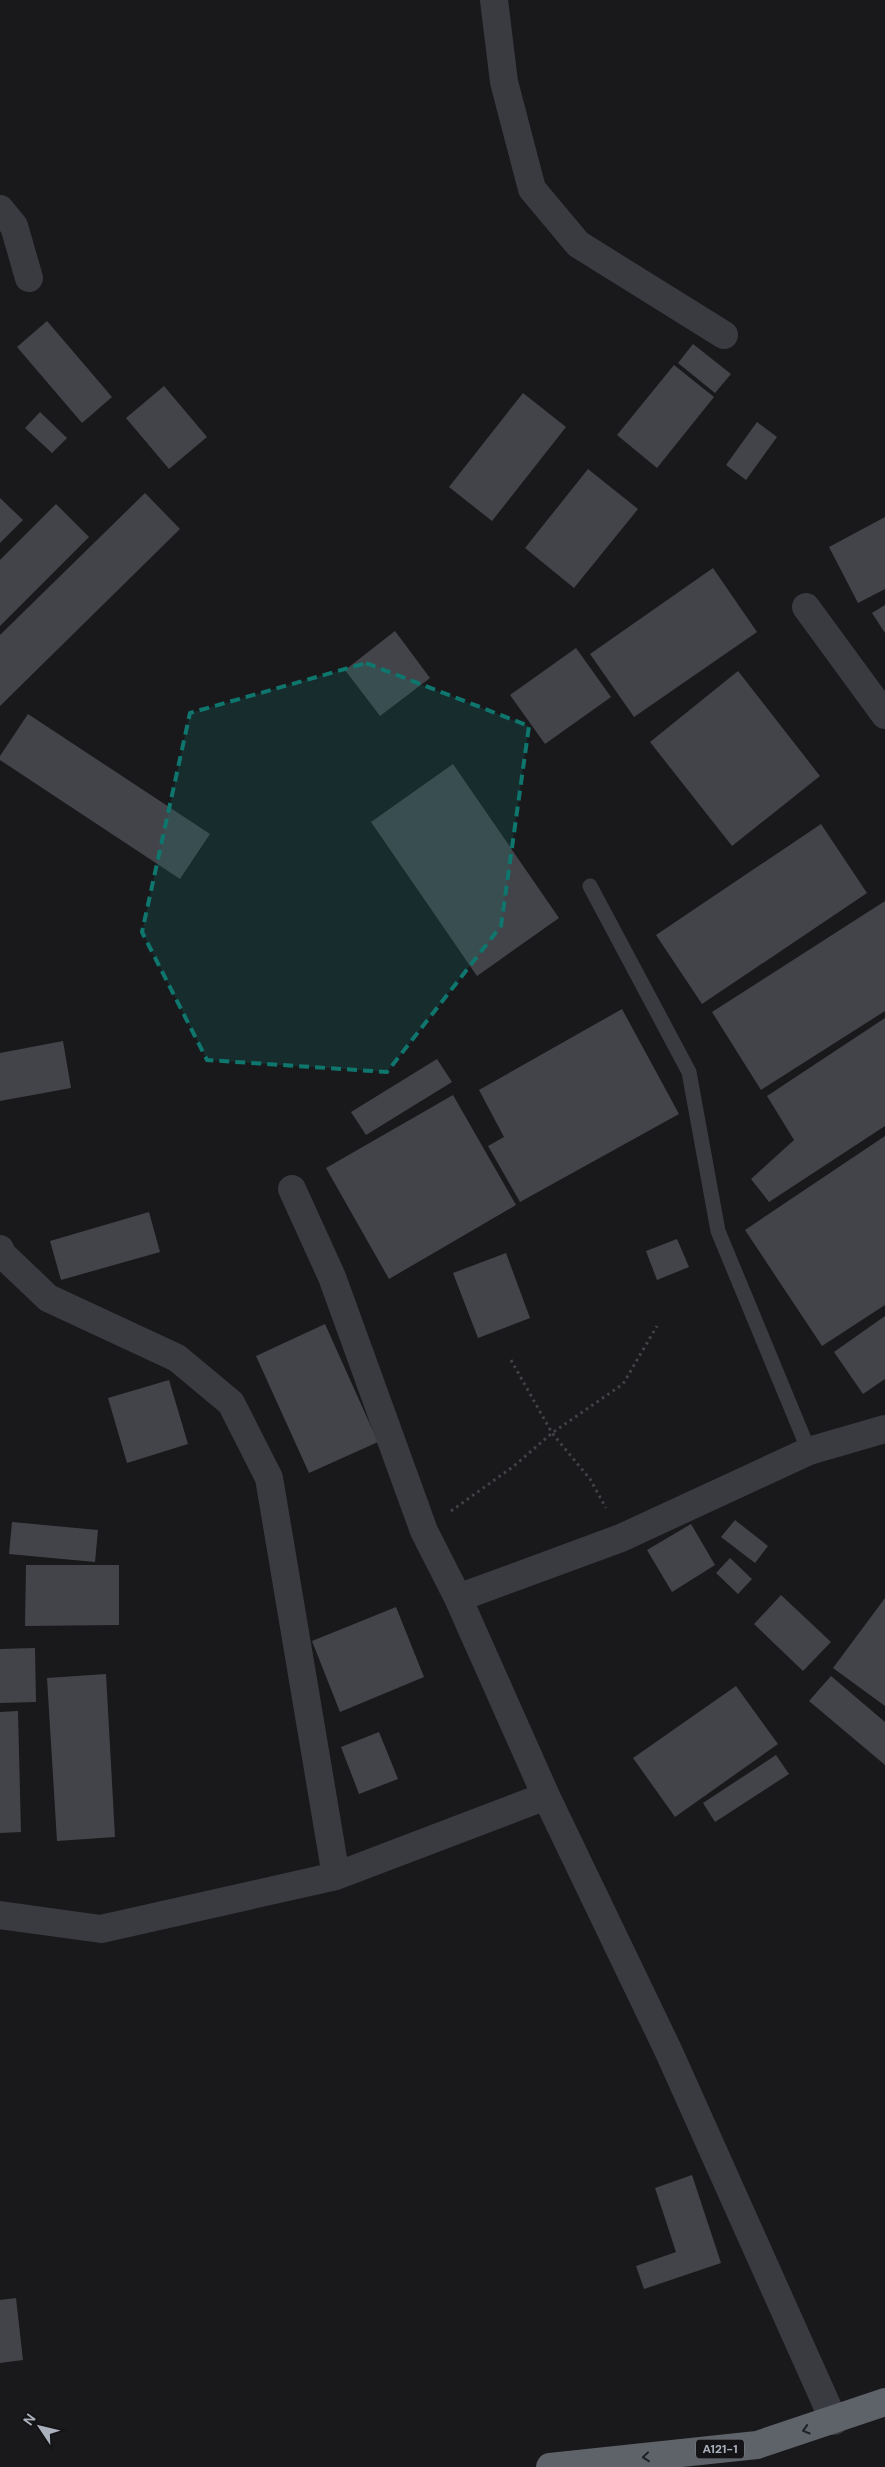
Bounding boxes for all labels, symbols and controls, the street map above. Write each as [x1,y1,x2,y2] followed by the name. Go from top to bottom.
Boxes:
[15,2402,65,2452] north arrow
[19,2410,40,2429] text: N
[802,2424,811,2434] one-way arrow
[696,2440,744,2458] road number: A121-1
[642,2451,650,2462] one-way arrow

